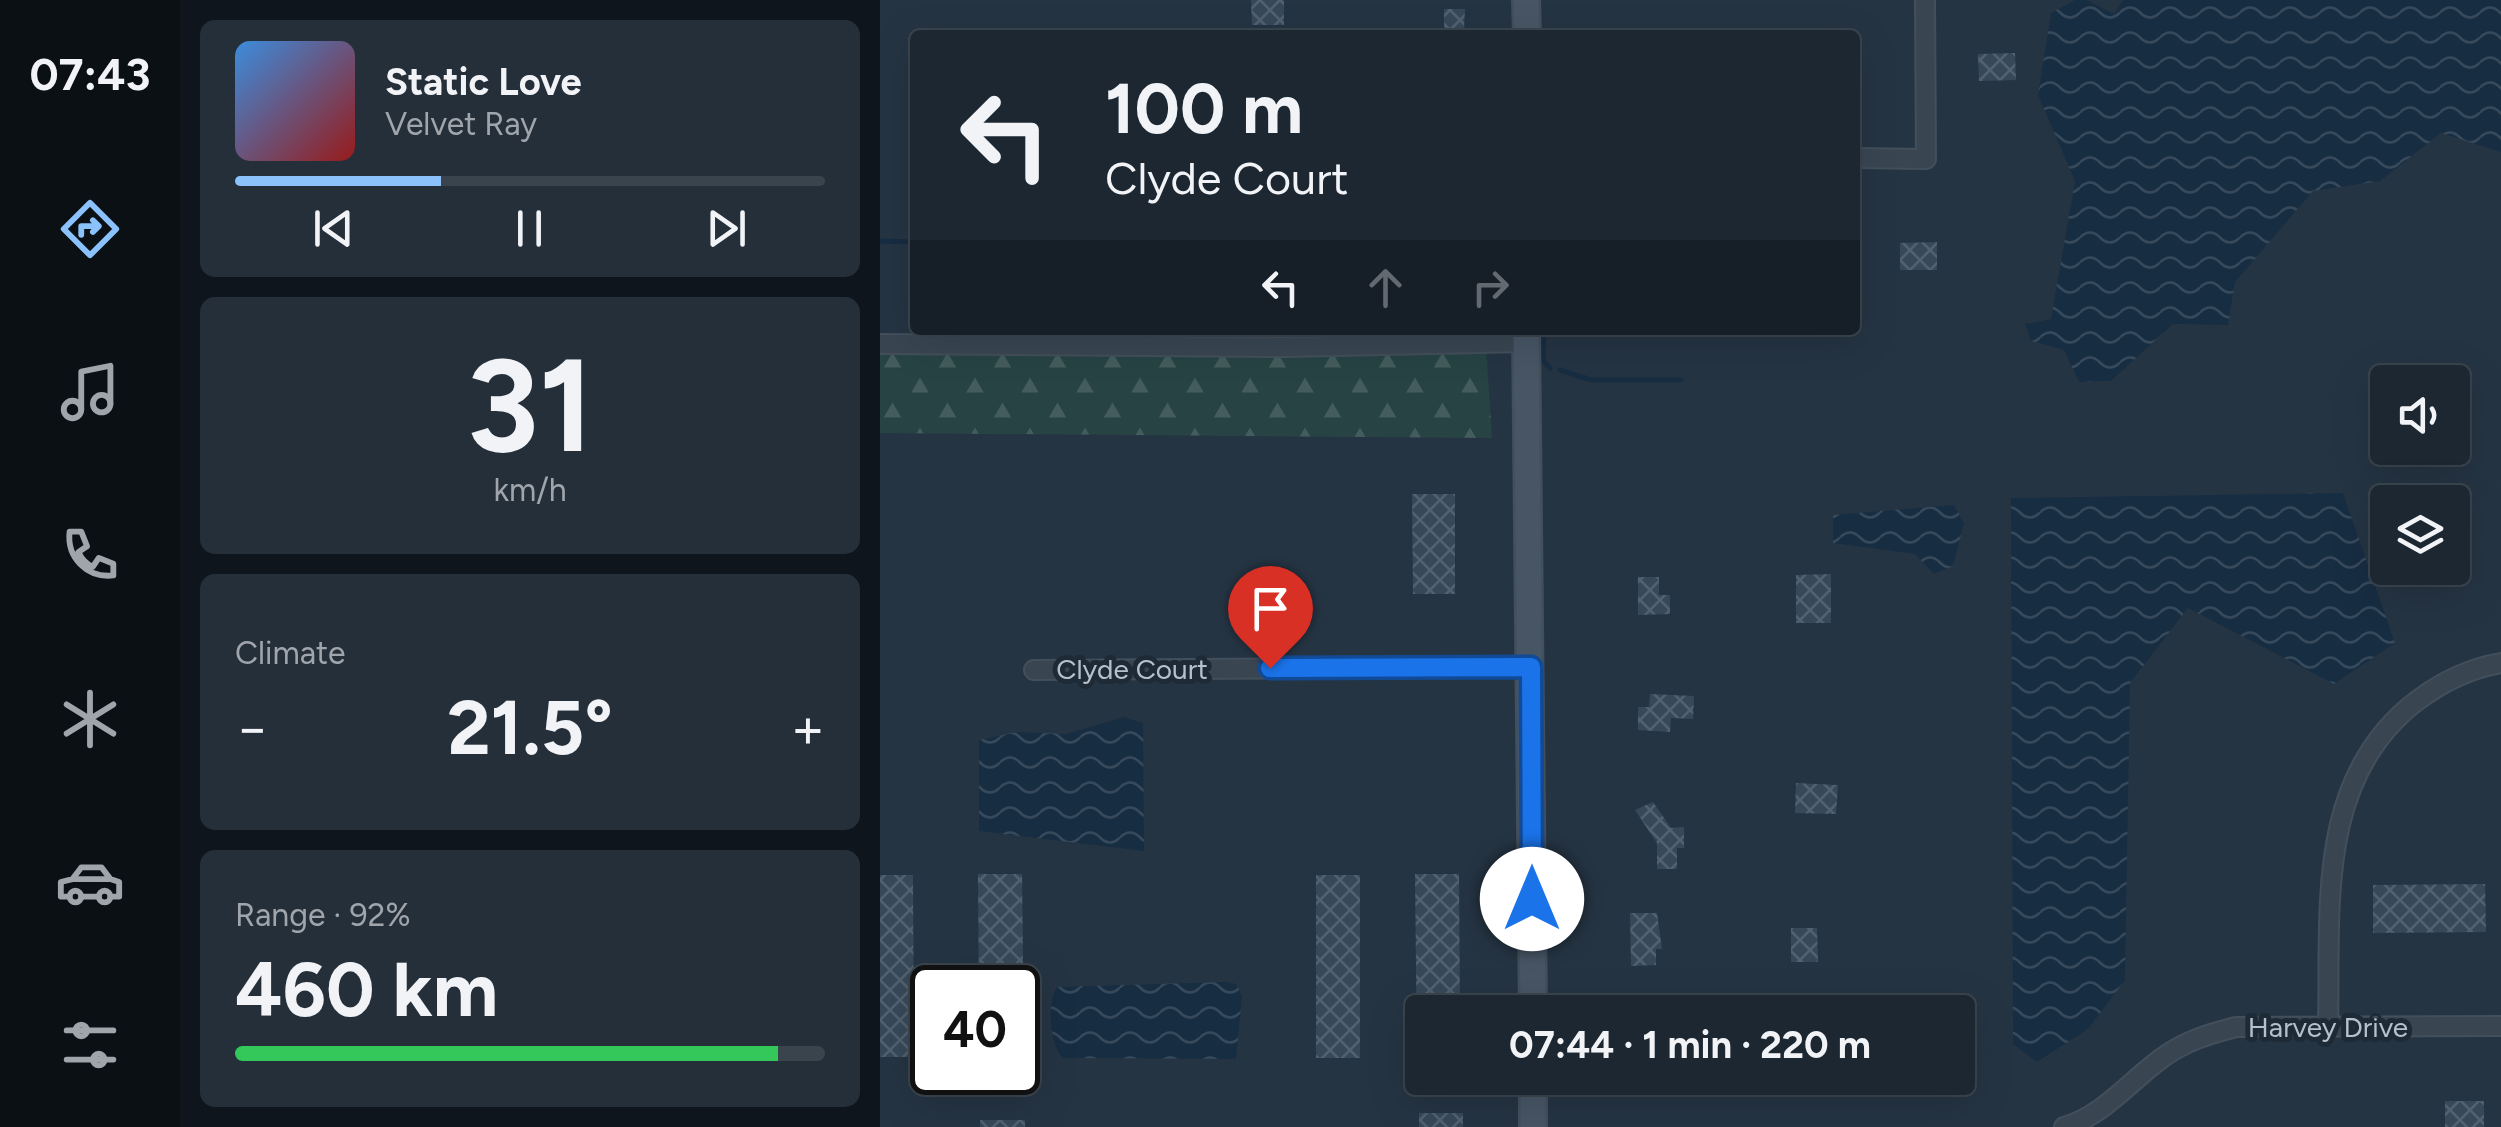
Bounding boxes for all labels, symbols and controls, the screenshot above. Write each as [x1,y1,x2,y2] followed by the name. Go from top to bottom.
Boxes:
[29,47,151,101] text: 07:43
[385,59,582,105] text: Static Love
[1105,66,1303,151] text: 100 m
[940,70,1070,200] icon: left
[385,105,537,143] text: Velvet Ray
[1105,151,1348,205] text: Clyde Court
[55,194,125,264] icon: directions
[306,201,361,256] icon: previous
[502,201,557,256] icon: pause
[699,201,754,256] icon: next
[1253,260,1308,315] icon: left
[1358,260,1413,315] icon: ahead
[1463,260,1518,315] icon: right
[466,328,594,484] text: 31
[55,357,125,427] icon: music
[2370,365,2470,585] map controls
[2370,365,2470,465] button: sound
[493,471,567,509] text: km/h
[2370,485,2470,585] button: layers
[55,520,125,590] icon: phone
[1228,566,1313,669] pin
[1243,581,1298,636] icon: arrive
[235,634,346,672] text: Climate
[1056,652,1208,686] street label: Clyde Court
[447,683,613,773] text: 21.5°
[55,684,125,754] icon: climate
[235,695,269,761] text: −
[791,695,825,761] text: +
[55,847,125,917] icon: car
[1480,847,1584,951] position arrow
[235,896,411,934] text: Range · 92%
[235,945,498,1035] text: 460 km
[910,965,1040,1095] speed limit sign: 40
[55,1010,125,1080] icon: filters
[2248,1010,2408,1044] street label: Harvey Drive
[1509,1022,1871,1068] text: 07:44 · 1 min · 220 m

